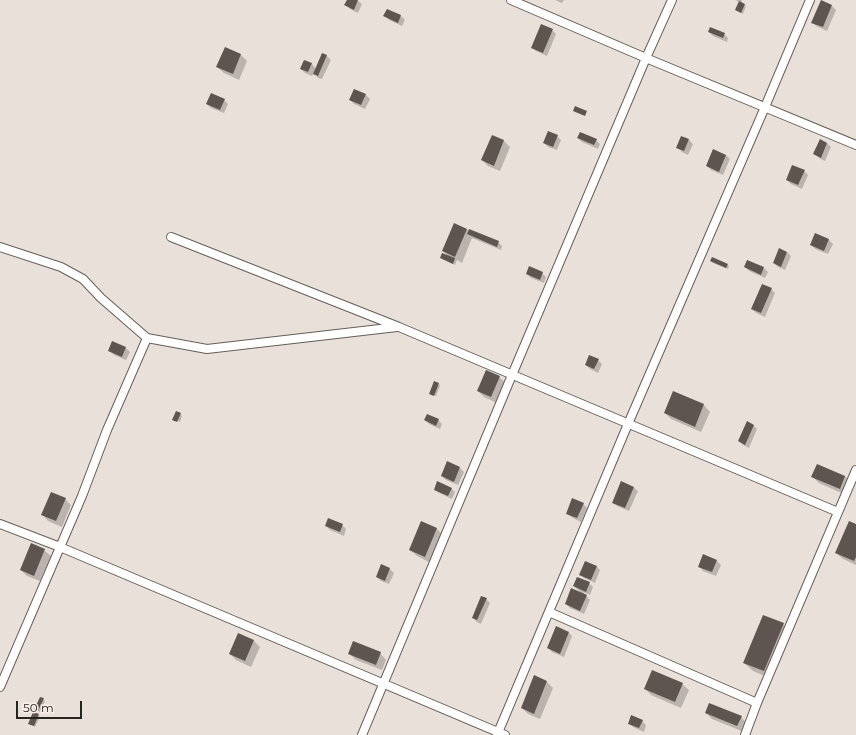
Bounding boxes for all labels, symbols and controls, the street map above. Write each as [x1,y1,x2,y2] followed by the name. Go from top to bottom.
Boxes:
[18,693,84,719] scale bar
[23,700,54,715] text: 50 m

